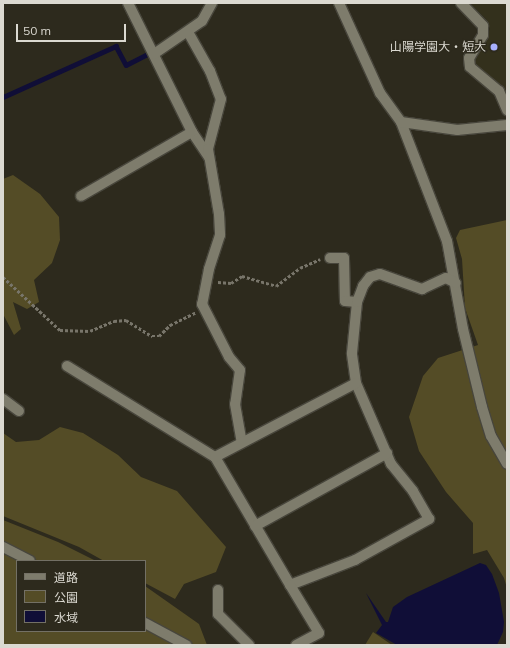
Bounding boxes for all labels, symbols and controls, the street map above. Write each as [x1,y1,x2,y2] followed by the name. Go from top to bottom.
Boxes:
[18,16,128,42] scale bar
[23,23,51,38] text: 50 m
[390,40,486,54] place label: 山陽学園大・短大
[489,42,499,52] marker: 山陽学園大・短大
[16,560,146,632] legend
[54,570,78,585] text: 道路
[54,590,78,605] text: 公園
[54,610,78,625] text: 水域

